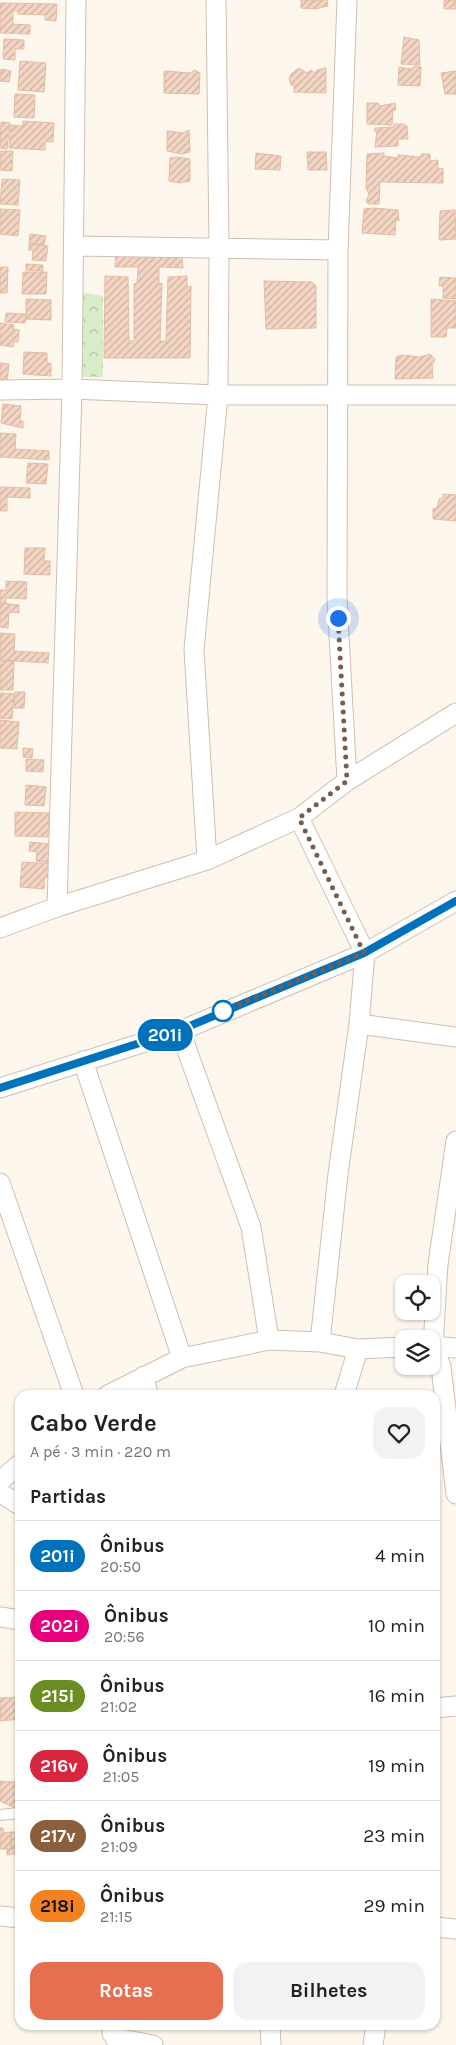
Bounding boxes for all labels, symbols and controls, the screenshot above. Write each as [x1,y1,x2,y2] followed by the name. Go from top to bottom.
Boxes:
[326,606,351,631] your location
[212,1000,234,1022] unlabelled marker
[130,1019,200,1051] line badge: 201i
[148,1024,182,1046] text: 201i
[395,1275,440,1375] map controls
[395,1275,440,1320] button: locate
[395,1330,440,1375] button: layers
[373,1407,425,1459] button: heart
[30,1409,157,1437] text: Cabo Verde
[30,1442,171,1461] text: A pé · 3 min · 220 m
[30,1486,106,1508] text: Partidas
[100,1535,165,1557] text: Ônibus
[40,1545,75,1567] text: 201i
[375,1545,425,1567] text: 4 min
[100,1557,141,1576] text: 20:50
[104,1605,169,1627] text: Ônibus
[40,1615,79,1637] text: 202i
[368,1615,425,1637] text: 10 min
[104,1627,145,1646] text: 20:56
[100,1675,165,1697] text: Ônibus
[41,1685,74,1707] text: 215i
[368,1685,425,1707] text: 16 min
[100,1697,137,1716] text: 21:02
[103,1745,167,1767] text: Ônibus
[40,1755,78,1777] text: 216v
[368,1755,425,1777] text: 19 min
[103,1767,139,1786] text: 21:05
[101,1815,165,1837] text: Ônibus
[40,1825,76,1847] text: 217v
[363,1825,425,1847] text: 23 min
[101,1837,138,1856] text: 21:09
[100,1885,165,1907] text: Ônibus
[40,1895,75,1917] text: 218i
[364,1895,425,1917] text: 29 min
[100,1907,133,1926] text: 21:15
[30,1962,223,2020] button: Rotas
[233,1962,425,2020] button: Bilhetes

